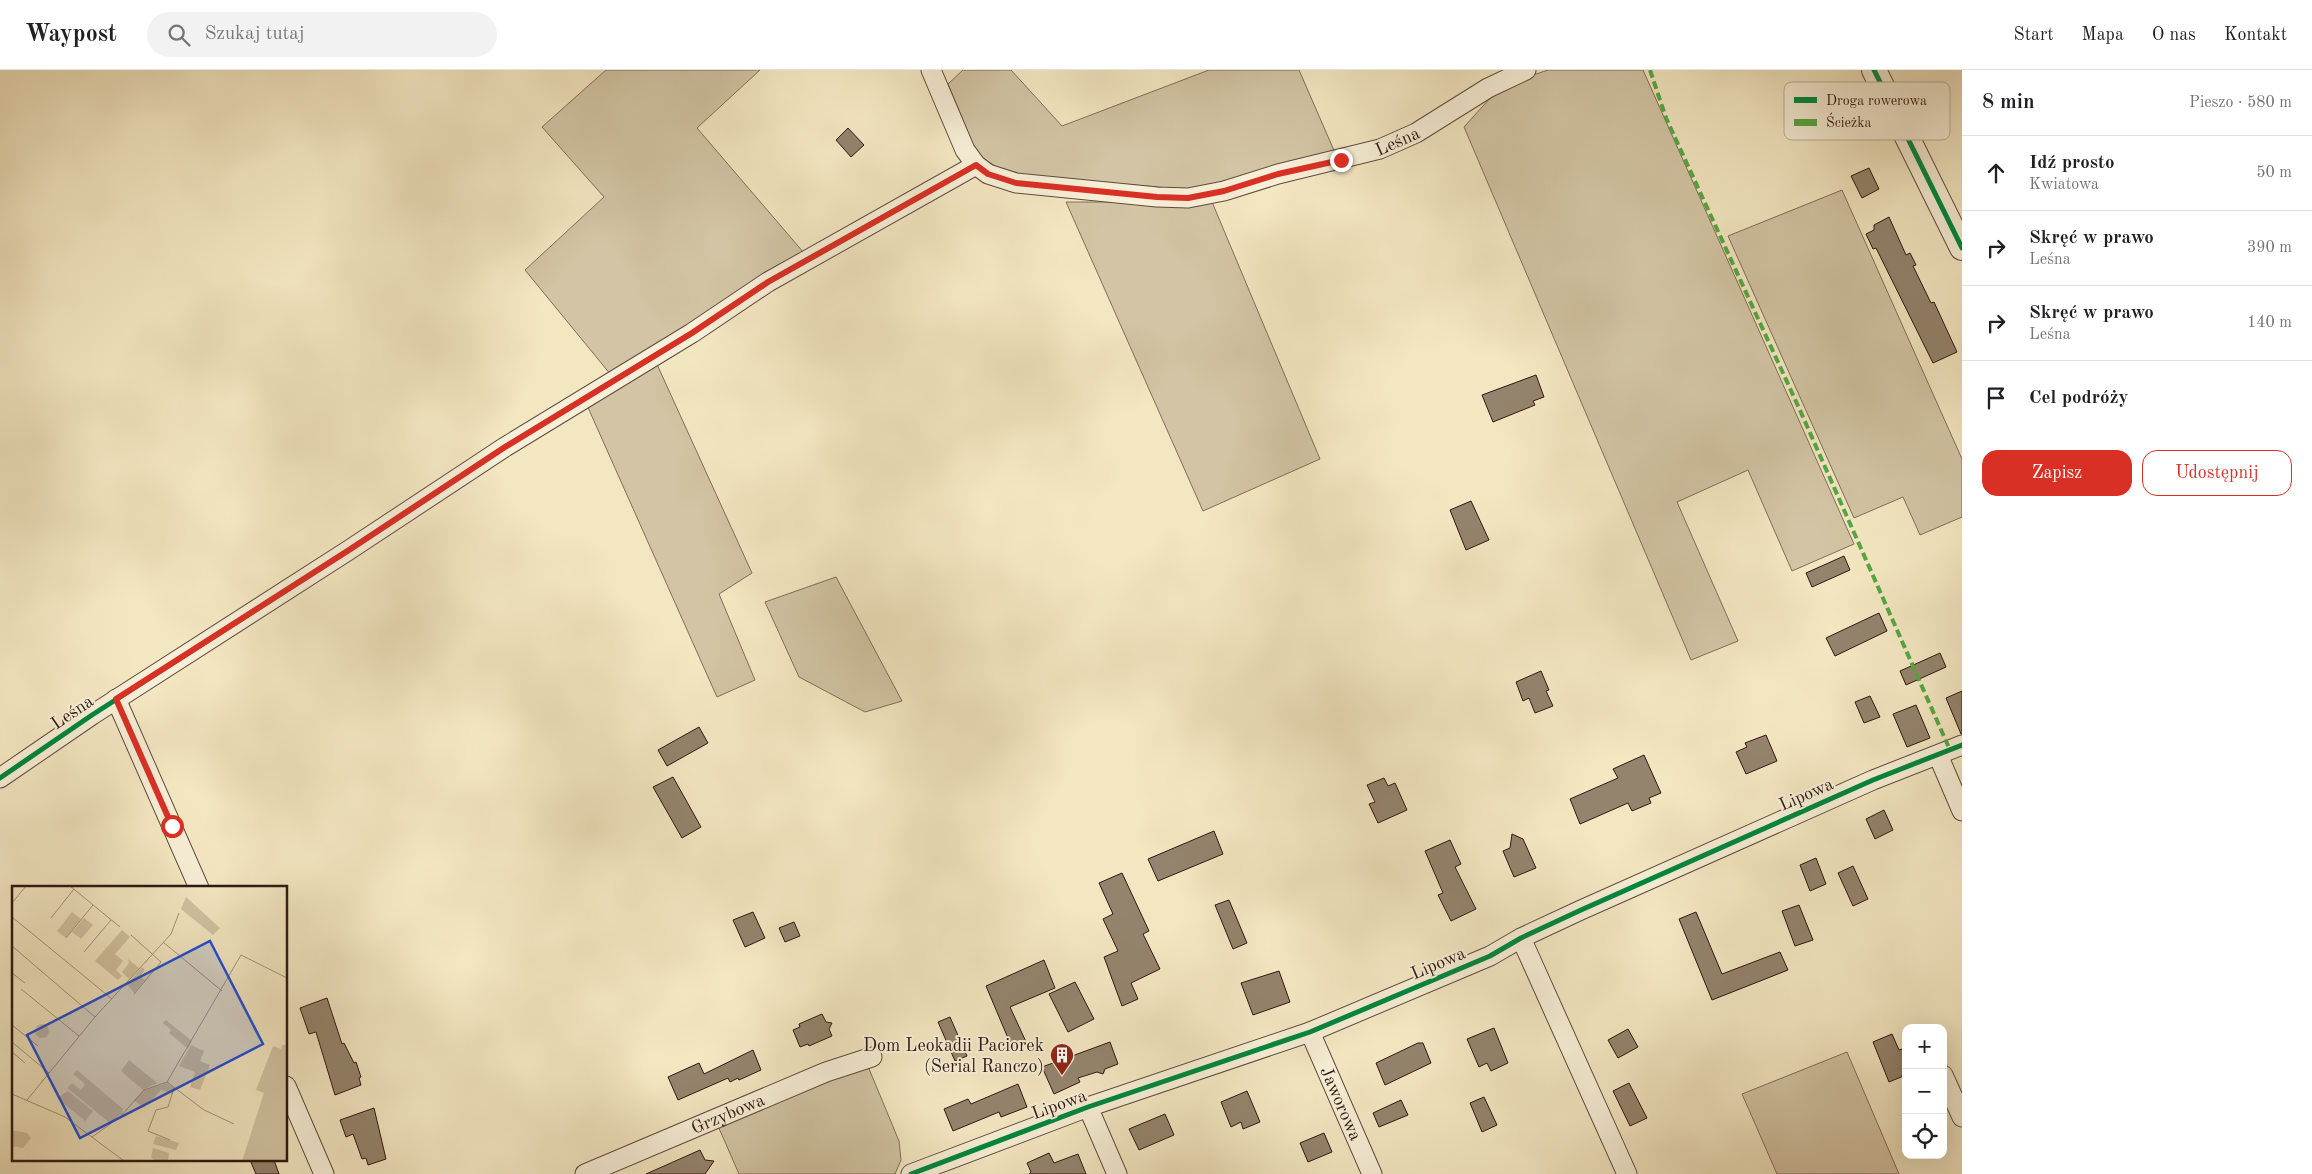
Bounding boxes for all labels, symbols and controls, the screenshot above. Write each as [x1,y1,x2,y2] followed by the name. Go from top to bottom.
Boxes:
[147,12,497,57] search box
[165,21,193,49] icon: search
[25,23,117,47] text: Waypost
[205,25,305,44] text: Szukaj tutaj
[2014,26,2054,44] text: Start
[2082,26,2124,44] text: Mapa
[2152,26,2196,44] text: O nas
[2224,26,2287,44] text: Kontakt
[1784,82,1950,140] legend
[1982,92,2035,113] text: 8 min
[1826,94,1927,108] text: Droga rowerowa
[2189,95,2292,111] text: Pieszo · 580 m
[1826,112,1871,130] text: Ścieżka
[1373,124,1423,160] street label: Leśna
[1330,149,1353,172] route end
[2029,154,2114,173] text: Idź prosto
[1982,159,2010,187] icon: ahead
[2256,165,2292,181] text: 50 m
[2029,177,2099,193] text: Kwiatowa
[2029,229,2154,248] text: Skręć w prawo
[1982,234,2010,262] icon: right
[2247,240,2292,256] text: 390 m
[2029,252,2071,268] text: Leśna
[2029,304,2154,323] text: Skręć w prawo
[1982,309,2010,337] icon: right
[2247,315,2292,331] text: 140 m
[2029,327,2071,343] text: Leśna
[1982,384,2010,412] icon: arrive
[2029,389,2128,408] text: Cel podróży
[1982,450,2132,496] button: Zapisz
[2142,450,2292,496] button: Udostępnij
[48,692,97,733] street label: Leśna
[1777,775,1836,815] street label: Lipowa
[161,815,184,838] route start
[12,886,288,1162] inset map
[1409,944,1468,983] street label: Lipowa
[1902,1024,1947,1159] map controls
[1902,1024,1947,1069] button: +
[863,1037,1044,1076] place label: Dom Leokadii Paciorek (Serial Ranczo)
[1049,1042,1075,1076] building icon: Dom Leokadii Paciorek (Serial Ranczo)
[1316,1064,1364,1144] street label: Jaworowa
[1902,1069,1947,1114] button: −
[1029,1087,1089,1123] street label: Lipowa
[689,1091,768,1138] street label: Grzybowa
[1902,1114,1947,1159] button: locate

